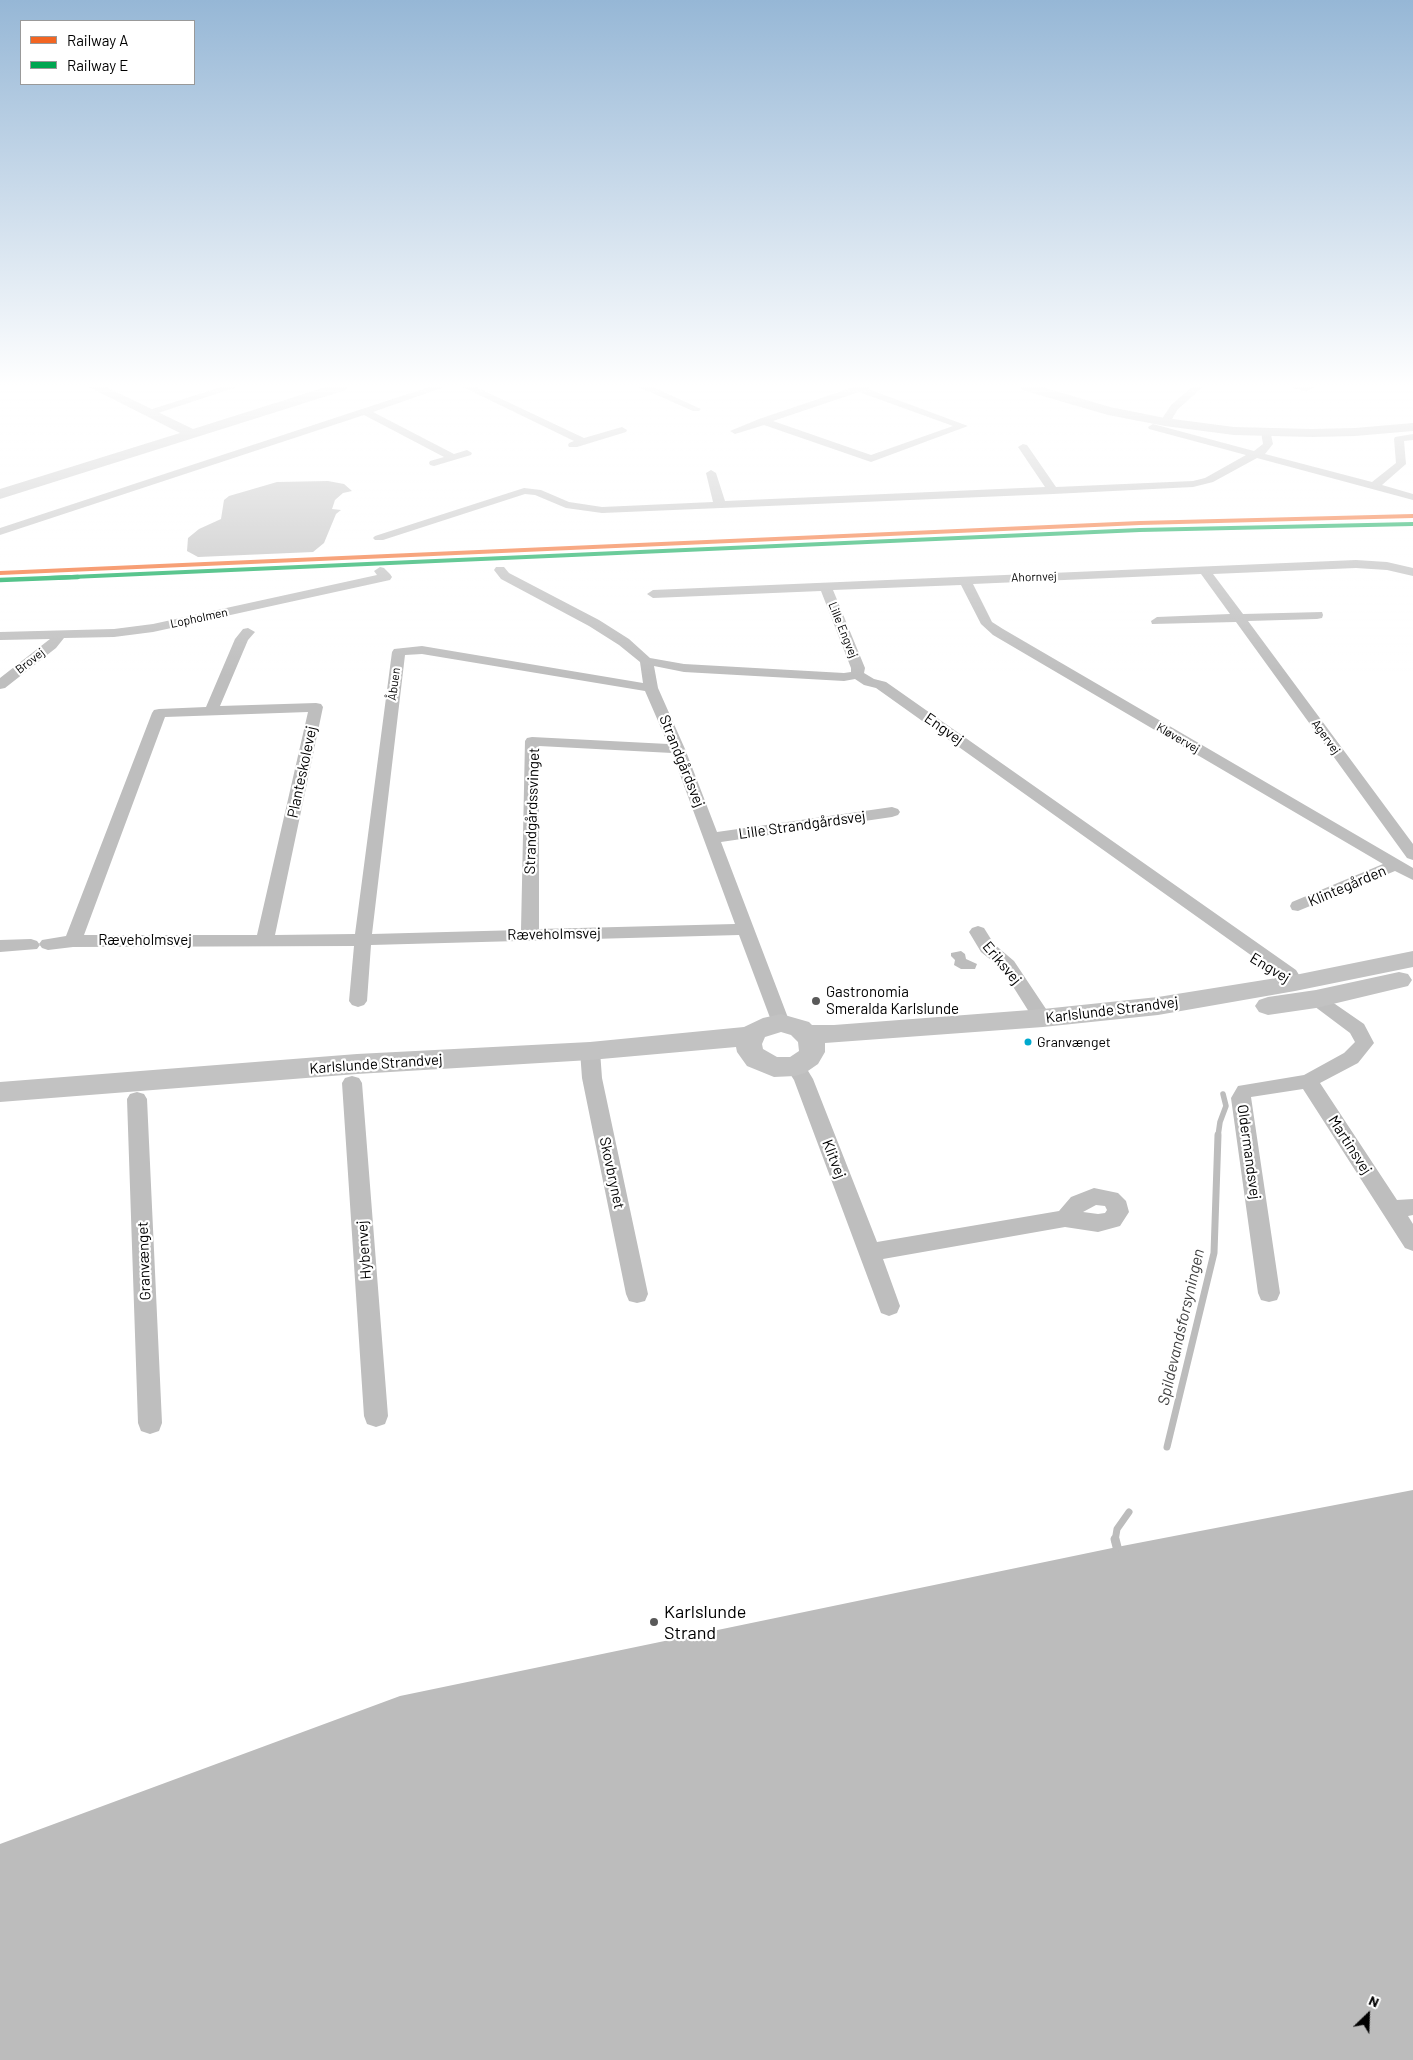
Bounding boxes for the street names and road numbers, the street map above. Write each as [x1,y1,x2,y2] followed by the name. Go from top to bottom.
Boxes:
[1011,569,1057,585] street label: Ahornvej
[825,600,861,660] street label: Lille Engvej
[169,605,229,631] street label: Lopholmen
[13,645,47,677] street label: Brovej
[385,667,403,701] street label: Åbuen
[921,709,967,749] street label: Engvej
[655,712,709,810] street label: Strandgårdsvej
[1309,717,1343,757] street label: Agervej
[1154,720,1202,756] street label: Kløvervej
[283,724,321,820] street label: Planteskolevej
[521,747,543,875] street label: Strandgårdssvinget
[737,807,867,843] street label: Lille Strandgårdsvej
[1305,861,1389,911] street label: Klintegården
[507,924,601,944] street label: Ræveholmsvej
[98,931,192,949] street label: Ræveholmsvej
[979,938,1025,988] street label: Eriksvej
[1247,949,1293,987] street label: Engvej
[1045,993,1179,1027] street label: Karlslunde Strandvej
[309,1050,443,1078] street label: Karlslunde Strandvej
[1233,1103,1265,1201] street label: Oldermandsvej
[1324,1112,1376,1178] street label: Martinsvej
[596,1135,628,1211] street label: Skovbrynet
[818,1137,850,1181] street label: Klitvej
[353,1220,375,1280] street label: Hybenvej
[134,1221,154,1301] street label: Granvænget

